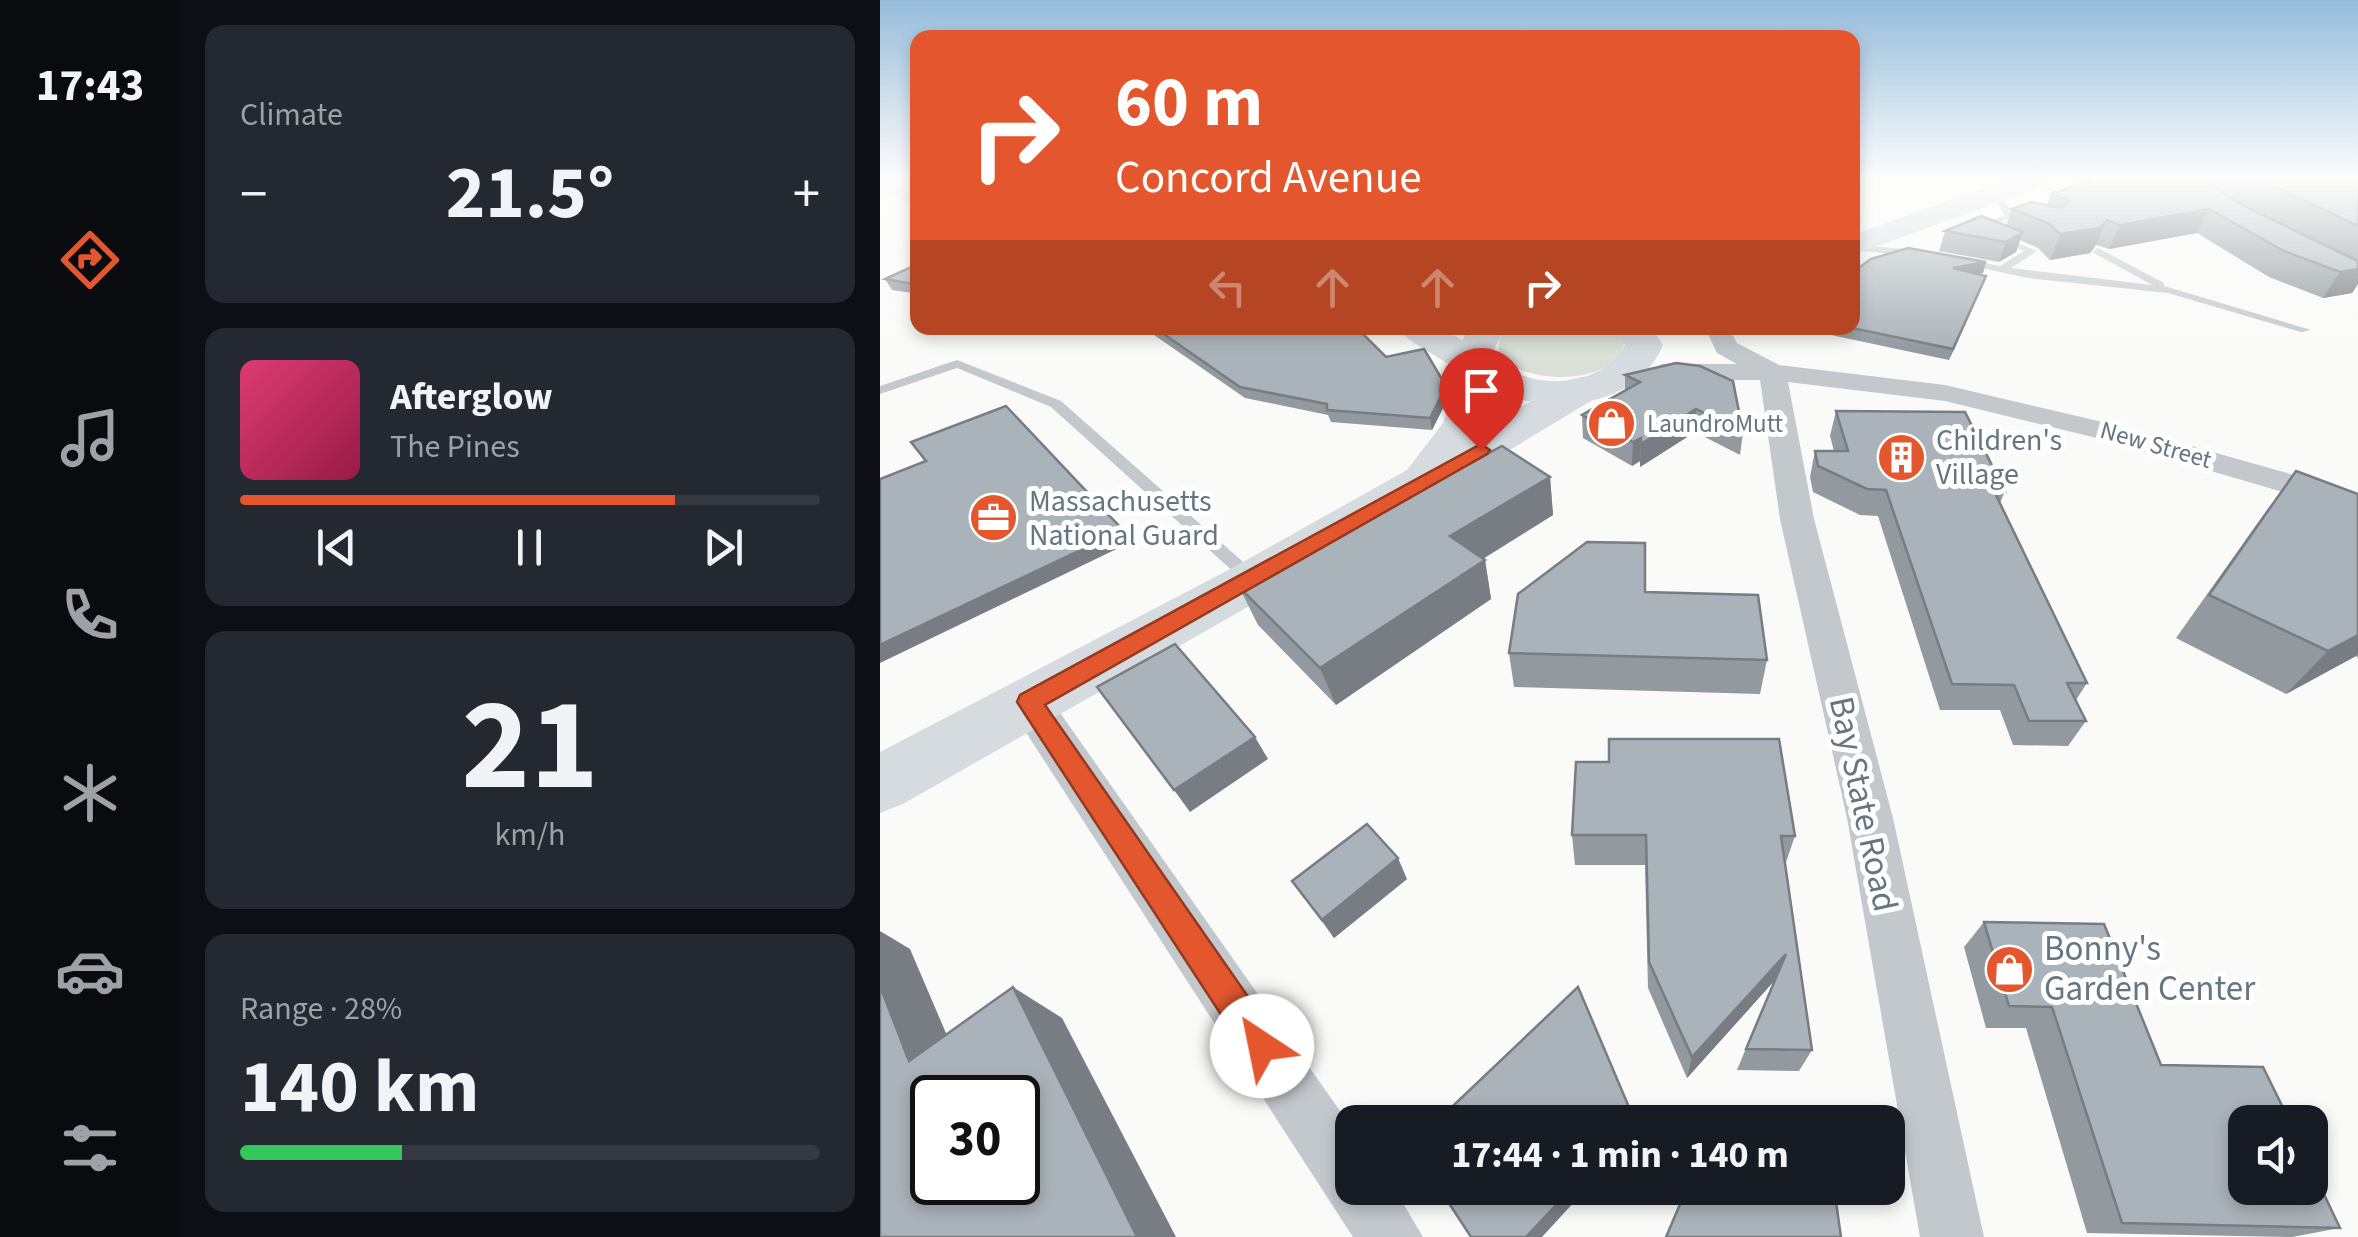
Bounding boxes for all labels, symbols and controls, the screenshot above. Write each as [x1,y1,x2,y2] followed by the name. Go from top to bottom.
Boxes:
[1115,53,1263,153] text: 60 m
[36,54,144,118] text: 17:43
[950,70,1080,200] icon: right
[240,92,343,138] text: Climate
[446,140,614,247] text: 21.5°
[1115,146,1422,210] text: Concord Avenue
[240,156,267,234] text: −
[793,156,820,234] text: +
[55,225,125,295] icon: directions
[1200,260,1255,315] icon: left
[1305,260,1360,315] icon: ahead
[1410,260,1465,315] icon: ahead
[1515,260,1570,315] icon: right
[1439,348,1524,451] pin
[1454,363,1509,418] icon: arrive
[390,370,553,424] text: Afterglow
[1586,398,1638,450] shop icon: LaundroMutt
[55,403,125,473] icon: music
[1647,406,1784,442] place label: LaundroMutt
[2096,412,2216,478] street label: New Street
[1936,419,2062,496] place label: Children's Village
[390,424,520,470] text: The Pines
[1875,431,1927,483] building icon: Children's Village
[1029,480,1219,557] place label: Massachusetts National Guard
[968,492,1020,544] office icon: Massachusetts National Guard
[309,520,364,575] icon: previous
[502,520,557,575] icon: pause
[696,520,751,575] icon: next
[55,580,125,650] icon: phone
[461,654,599,839] text: 21
[1816,692,1910,916] street label: Bay State Road
[55,758,125,828] icon: climate
[495,812,565,858] text: km/h
[2044,924,2256,1014] place label: Bonny's Garden Center
[55,936,125,1006] icon: car
[1983,943,2035,995] shop icon: Bonny's Garden Center
[240,986,402,1032] text: Range · 28%
[1210,994,1314,1098] position arrow
[240,1034,479,1141] text: 140 km
[910,1075,1040,1205] speed limit sign: 30
[2228,1105,2328,1205] map controls
[2228,1105,2328,1205] button: sound
[55,1113,125,1183] icon: filters
[1451,1128,1789,1182] text: 17:44 · 1 min · 140 m

